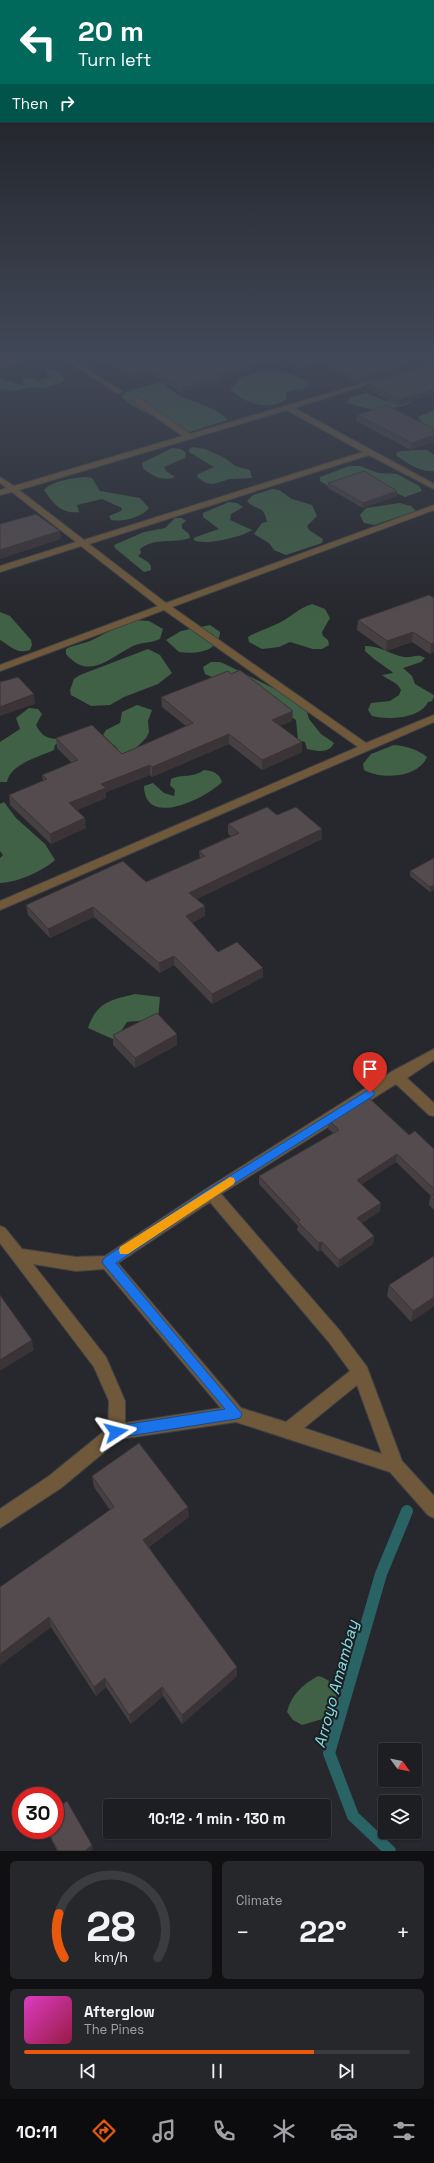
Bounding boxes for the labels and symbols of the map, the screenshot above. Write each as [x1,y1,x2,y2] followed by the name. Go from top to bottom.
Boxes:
[353,1052,387,1093] pin
[95,1411,137,1453] position arrow
[309,1617,363,1750] water label: Arroyo Amambay
[378,1743,422,1787] north arrow
[12,1787,64,1839] speed limit sign: 30

